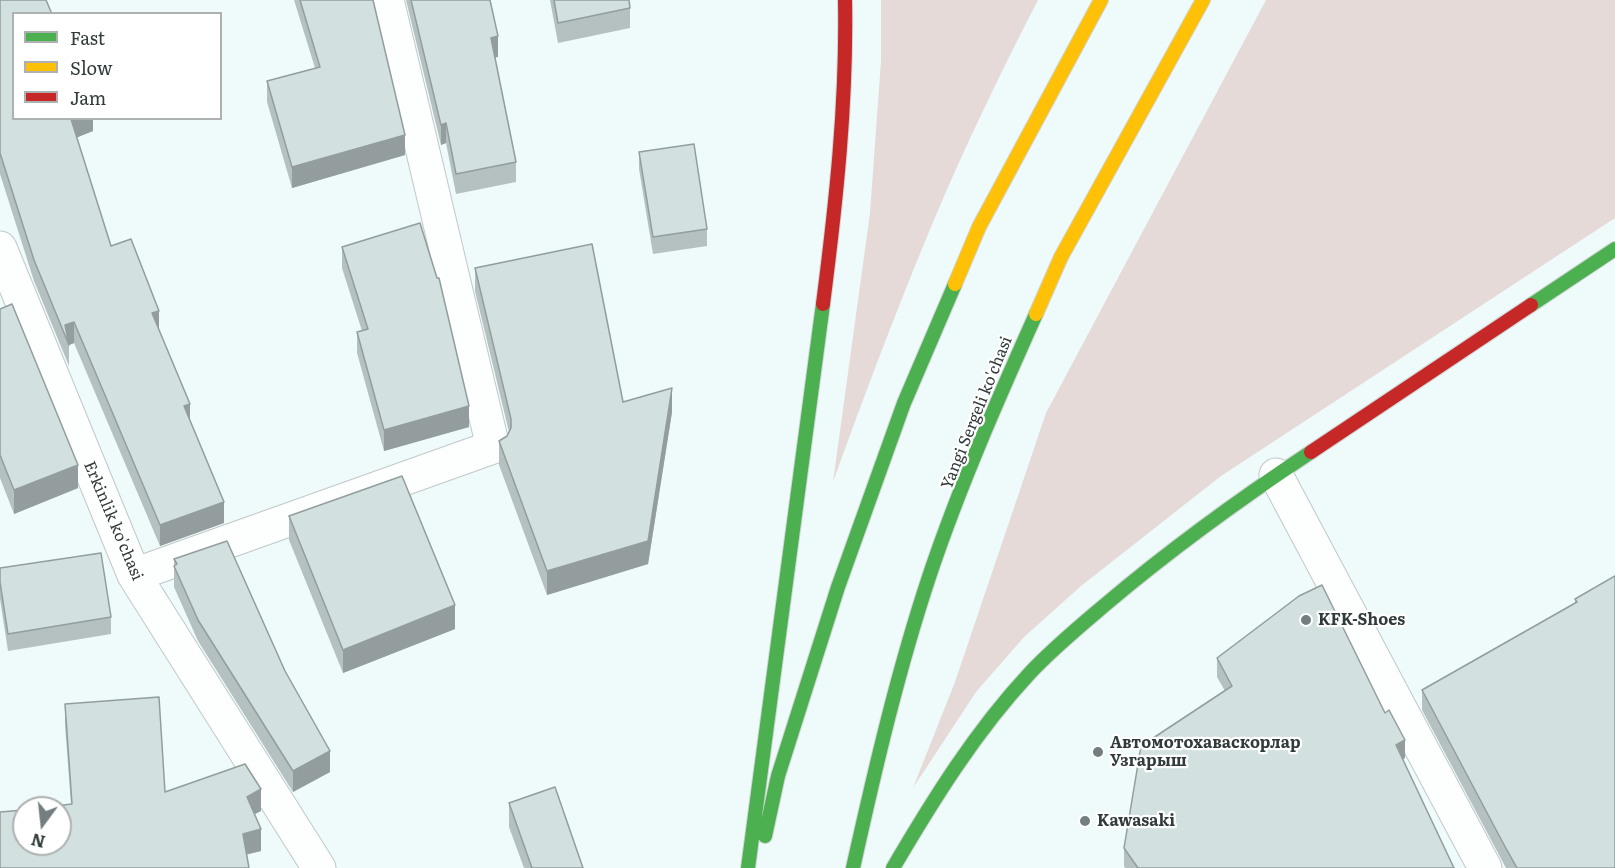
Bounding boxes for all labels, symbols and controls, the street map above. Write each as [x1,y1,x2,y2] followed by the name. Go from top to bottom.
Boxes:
[12,12,222,120] legend
[70,24,105,51] text: Fast
[70,54,112,81] text: Slow
[70,84,106,111] text: Jam
[937,334,1017,492] street label: Yangi Sergeli ko'chasi
[79,458,147,584] street label: Erkinlik ko'chasi
[1318,610,1405,630] place label: KFK-Shoes
[1299,613,1313,627] marker: KFK-Shoes
[1110,733,1300,771] place label: Автомотохаваскорлар Узгарыш
[1091,745,1105,759] marker: Автомотохаваскорлар Узгарыш
[12,796,72,856] north arrow
[1097,811,1175,831] place label: Kawasaki
[1078,814,1092,828] marker: Kawasaki
[28,828,47,855] text: N

